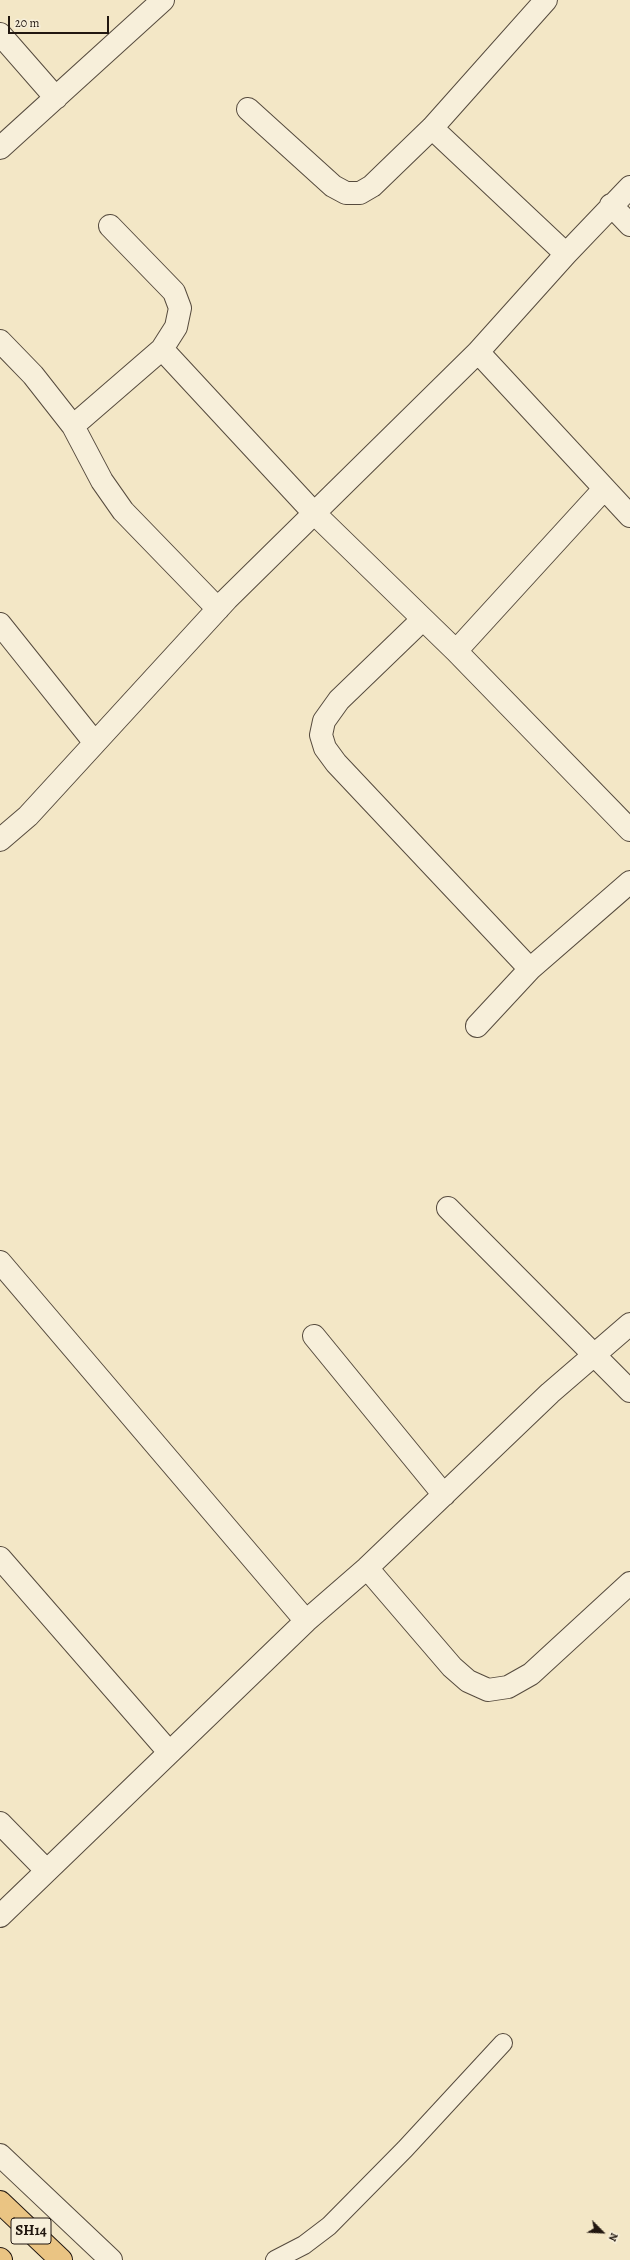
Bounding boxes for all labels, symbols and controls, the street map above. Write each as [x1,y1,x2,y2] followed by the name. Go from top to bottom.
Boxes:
[10,8,111,34] scale bar
[15,15,39,31] text: 20 m
[582,2212,622,2252] north arrow
[11,2218,51,2244] road number: SH14
[605,2230,622,2244] text: N

